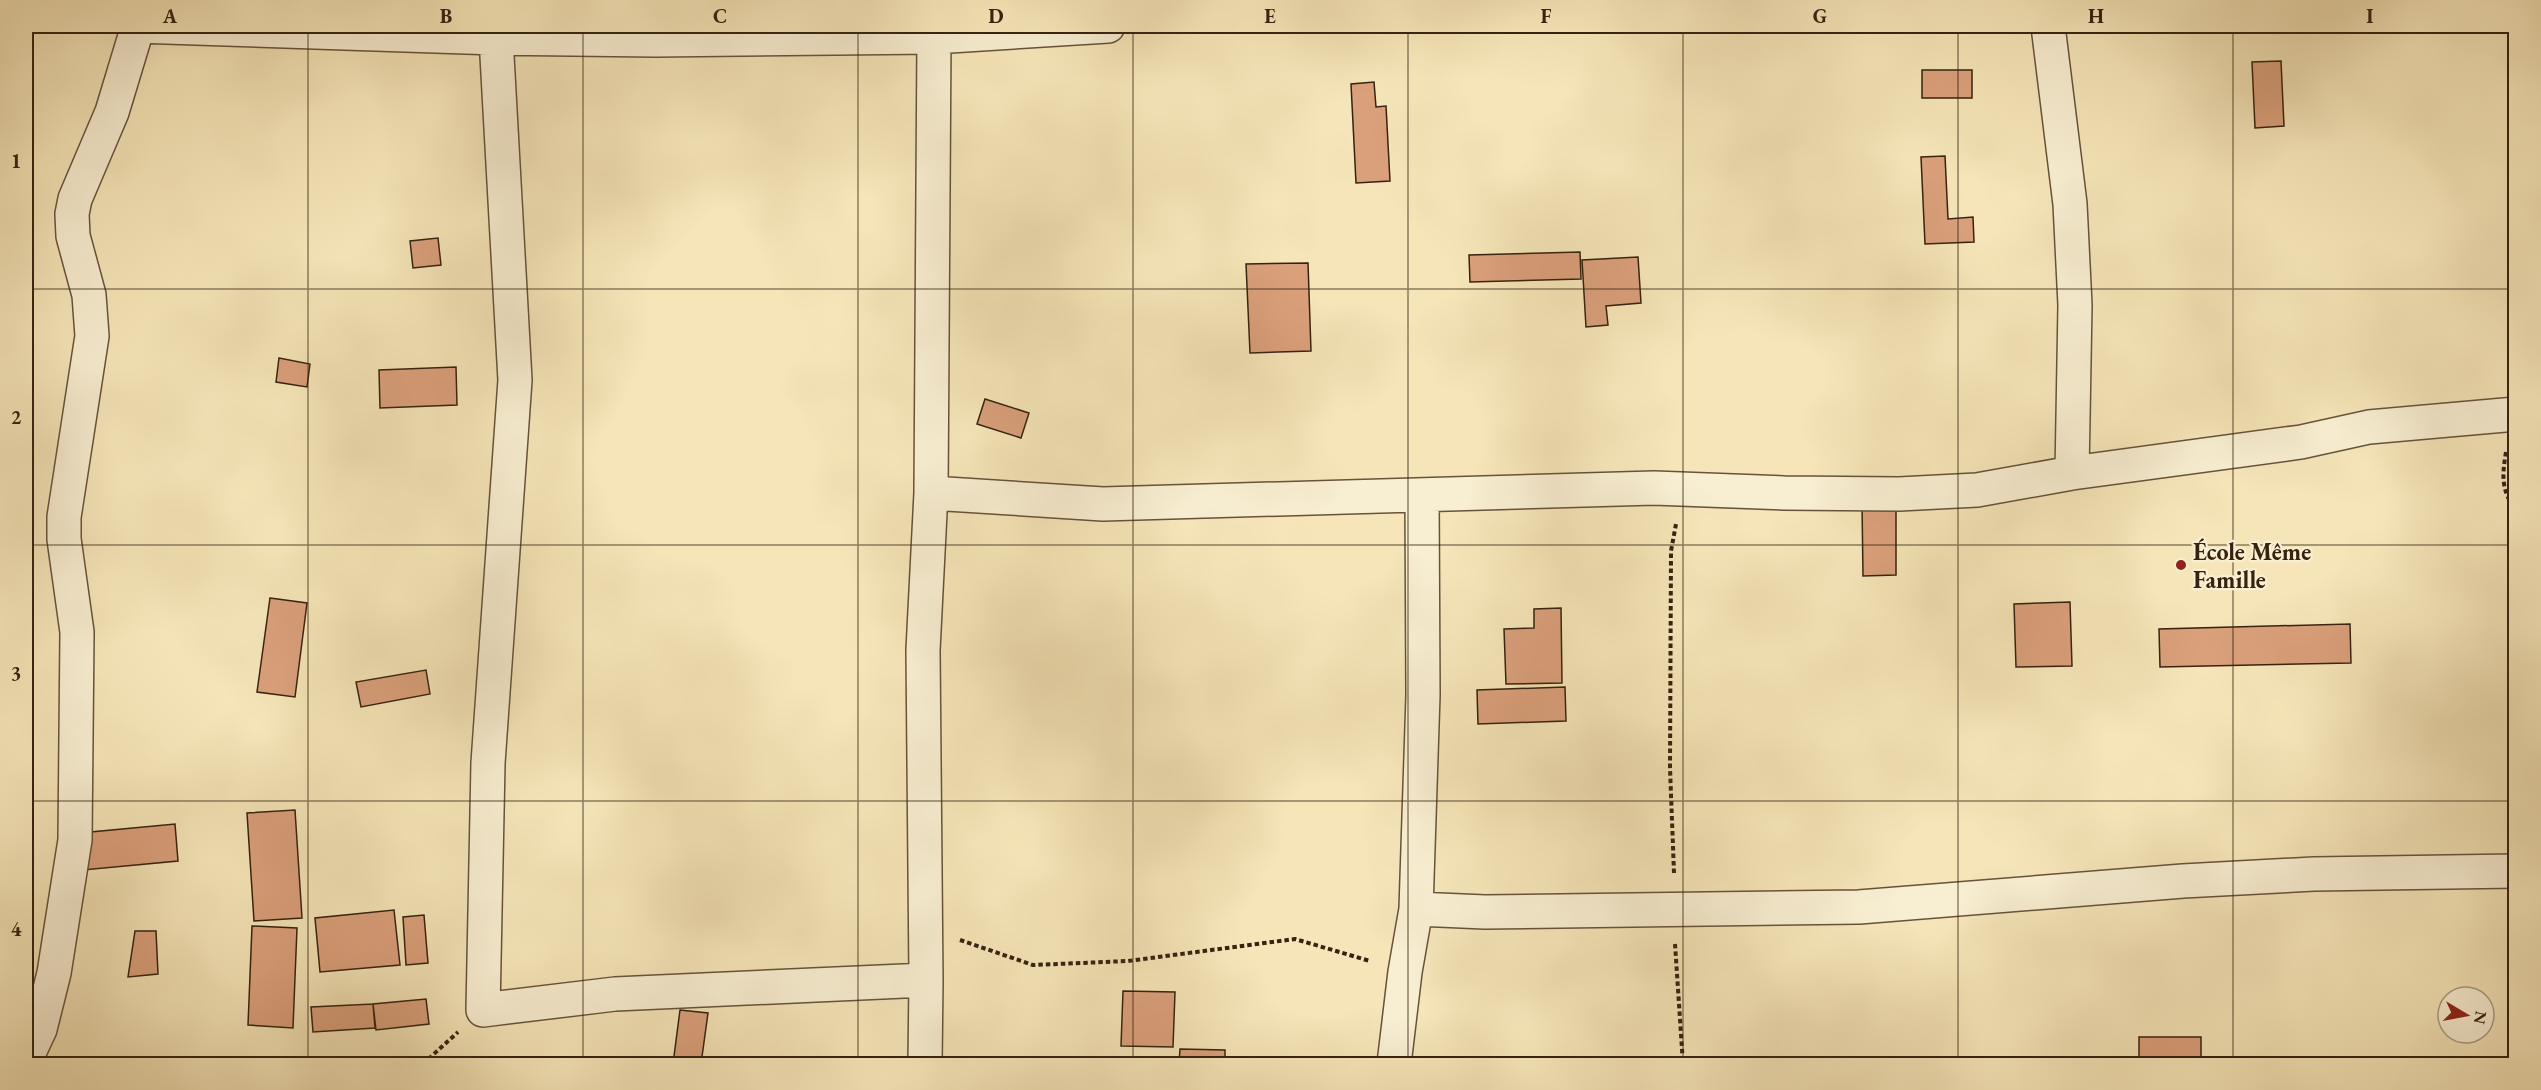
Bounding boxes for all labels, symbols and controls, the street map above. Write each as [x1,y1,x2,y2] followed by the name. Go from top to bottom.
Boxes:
[162,3,178,29] text: A
[440,3,452,29] text: B
[713,3,727,29] text: C
[988,3,1004,29] text: D
[1264,3,1276,29] text: E
[1541,3,1552,29] text: F
[1813,3,1827,29] text: G
[2088,3,2104,29] text: H
[2366,3,2374,29] text: I
[11,148,21,174] text: 1
[11,404,22,430] text: 2
[2193,536,2311,595] place label: École Même Famille
[2174,558,2188,572] marker: École Même Famille
[11,660,21,686] text: 3
[11,916,22,942] text: 4
[2436,985,2496,1045] north arrow
[2469,1009,2492,1026] text: N

